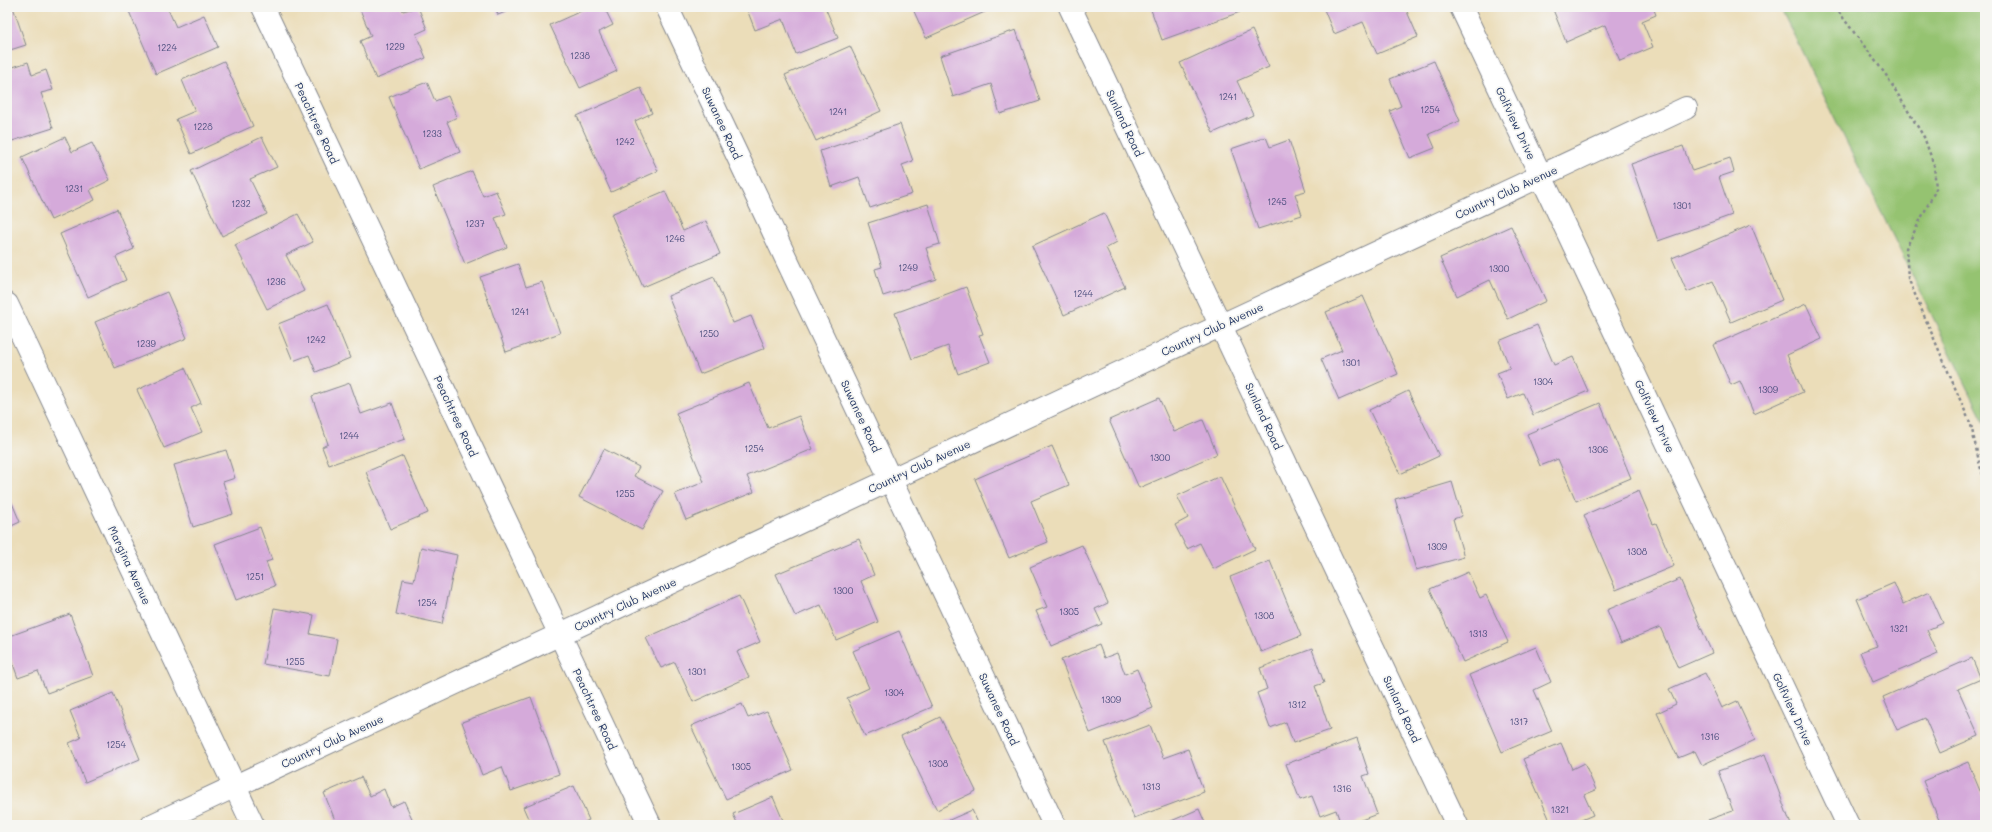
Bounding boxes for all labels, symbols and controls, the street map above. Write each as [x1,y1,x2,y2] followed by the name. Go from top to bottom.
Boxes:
[385,41,405,52] house number: 1229
[157,42,177,53] house number: 1224
[570,50,590,61] house number: 1238
[292,80,342,166] street label: Peachtree Road
[699,84,745,162] street label: Suwanee Road
[1493,84,1540,162] street label: Golfview Drive
[1103,87,1147,159] street label: Sunland Road
[1219,91,1237,102] house number: 1241
[1420,104,1440,115] house number: 1254
[829,106,847,117] house number: 1241
[193,121,213,132] house number: 1228
[422,128,442,139] house number: 1233
[615,136,635,147] house number: 1242
[1452,162,1560,222] street label: Country Club Avenue
[65,183,83,194] house number: 1231
[1267,196,1287,207] house number: 1245
[231,198,251,209] house number: 1232
[1673,200,1691,211] house number: 1301
[465,218,485,229] house number: 1237
[665,233,685,244] house number: 1246
[898,262,918,273] house number: 1249
[1489,263,1510,274] house number: 1300
[266,276,286,287] house number: 1236
[1073,288,1094,299] house number: 1244
[1158,299,1266,359] street label: Country Club Avenue
[511,306,529,317] house number: 1241
[699,328,719,339] house number: 1250
[306,334,326,345] house number: 1242
[136,338,156,349] house number: 1239
[1342,357,1360,368] house number: 1301
[431,373,481,459] street label: Peachtree Road
[1533,376,1554,387] house number: 1304
[838,377,884,455] street label: Suwanee Road
[1632,377,1679,455] street label: Golfview Drive
[1242,380,1286,452] street label: Sunland Road
[1758,384,1779,395] house number: 1309
[339,430,360,441] house number: 1244
[865,436,973,496] street label: Country Club Avenue
[744,443,764,454] house number: 1254
[1588,444,1608,455] house number: 1306
[1150,452,1171,463] house number: 1300
[615,488,635,499] house number: 1255
[105,523,155,607] street label: Margina Avenue
[1427,541,1448,552] house number: 1309
[1627,546,1648,557] house number: 1308
[246,571,264,582] house number: 1251
[571,574,679,634] street label: Country Club Avenue
[833,585,854,596] house number: 1300
[417,597,437,608] house number: 1254
[1059,606,1079,617] house number: 1305
[1254,610,1275,621] house number: 1308
[1890,623,1908,634] house number: 1321
[1469,628,1487,639] house number: 1313
[285,656,305,667] house number: 1255
[570,666,620,752] street label: Peachtree Road
[688,666,706,677] house number: 1301
[976,670,1022,748] street label: Suwanee Road
[1770,670,1817,748] street label: Golfview Drive
[1380,673,1424,745] street label: Sunland Road
[884,687,905,698] house number: 1304
[1101,694,1122,705] house number: 1309
[1288,699,1306,710] house number: 1312
[278,711,386,771] street label: Country Club Avenue
[1510,716,1528,727] house number: 1317
[1701,731,1719,742] house number: 1316
[106,739,126,750] house number: 1254
[928,758,949,769] house number: 1308
[731,761,751,772] house number: 1305
[1142,781,1160,792] house number: 1313
[1333,783,1351,794] house number: 1316
[1551,804,1569,815] house number: 1321

